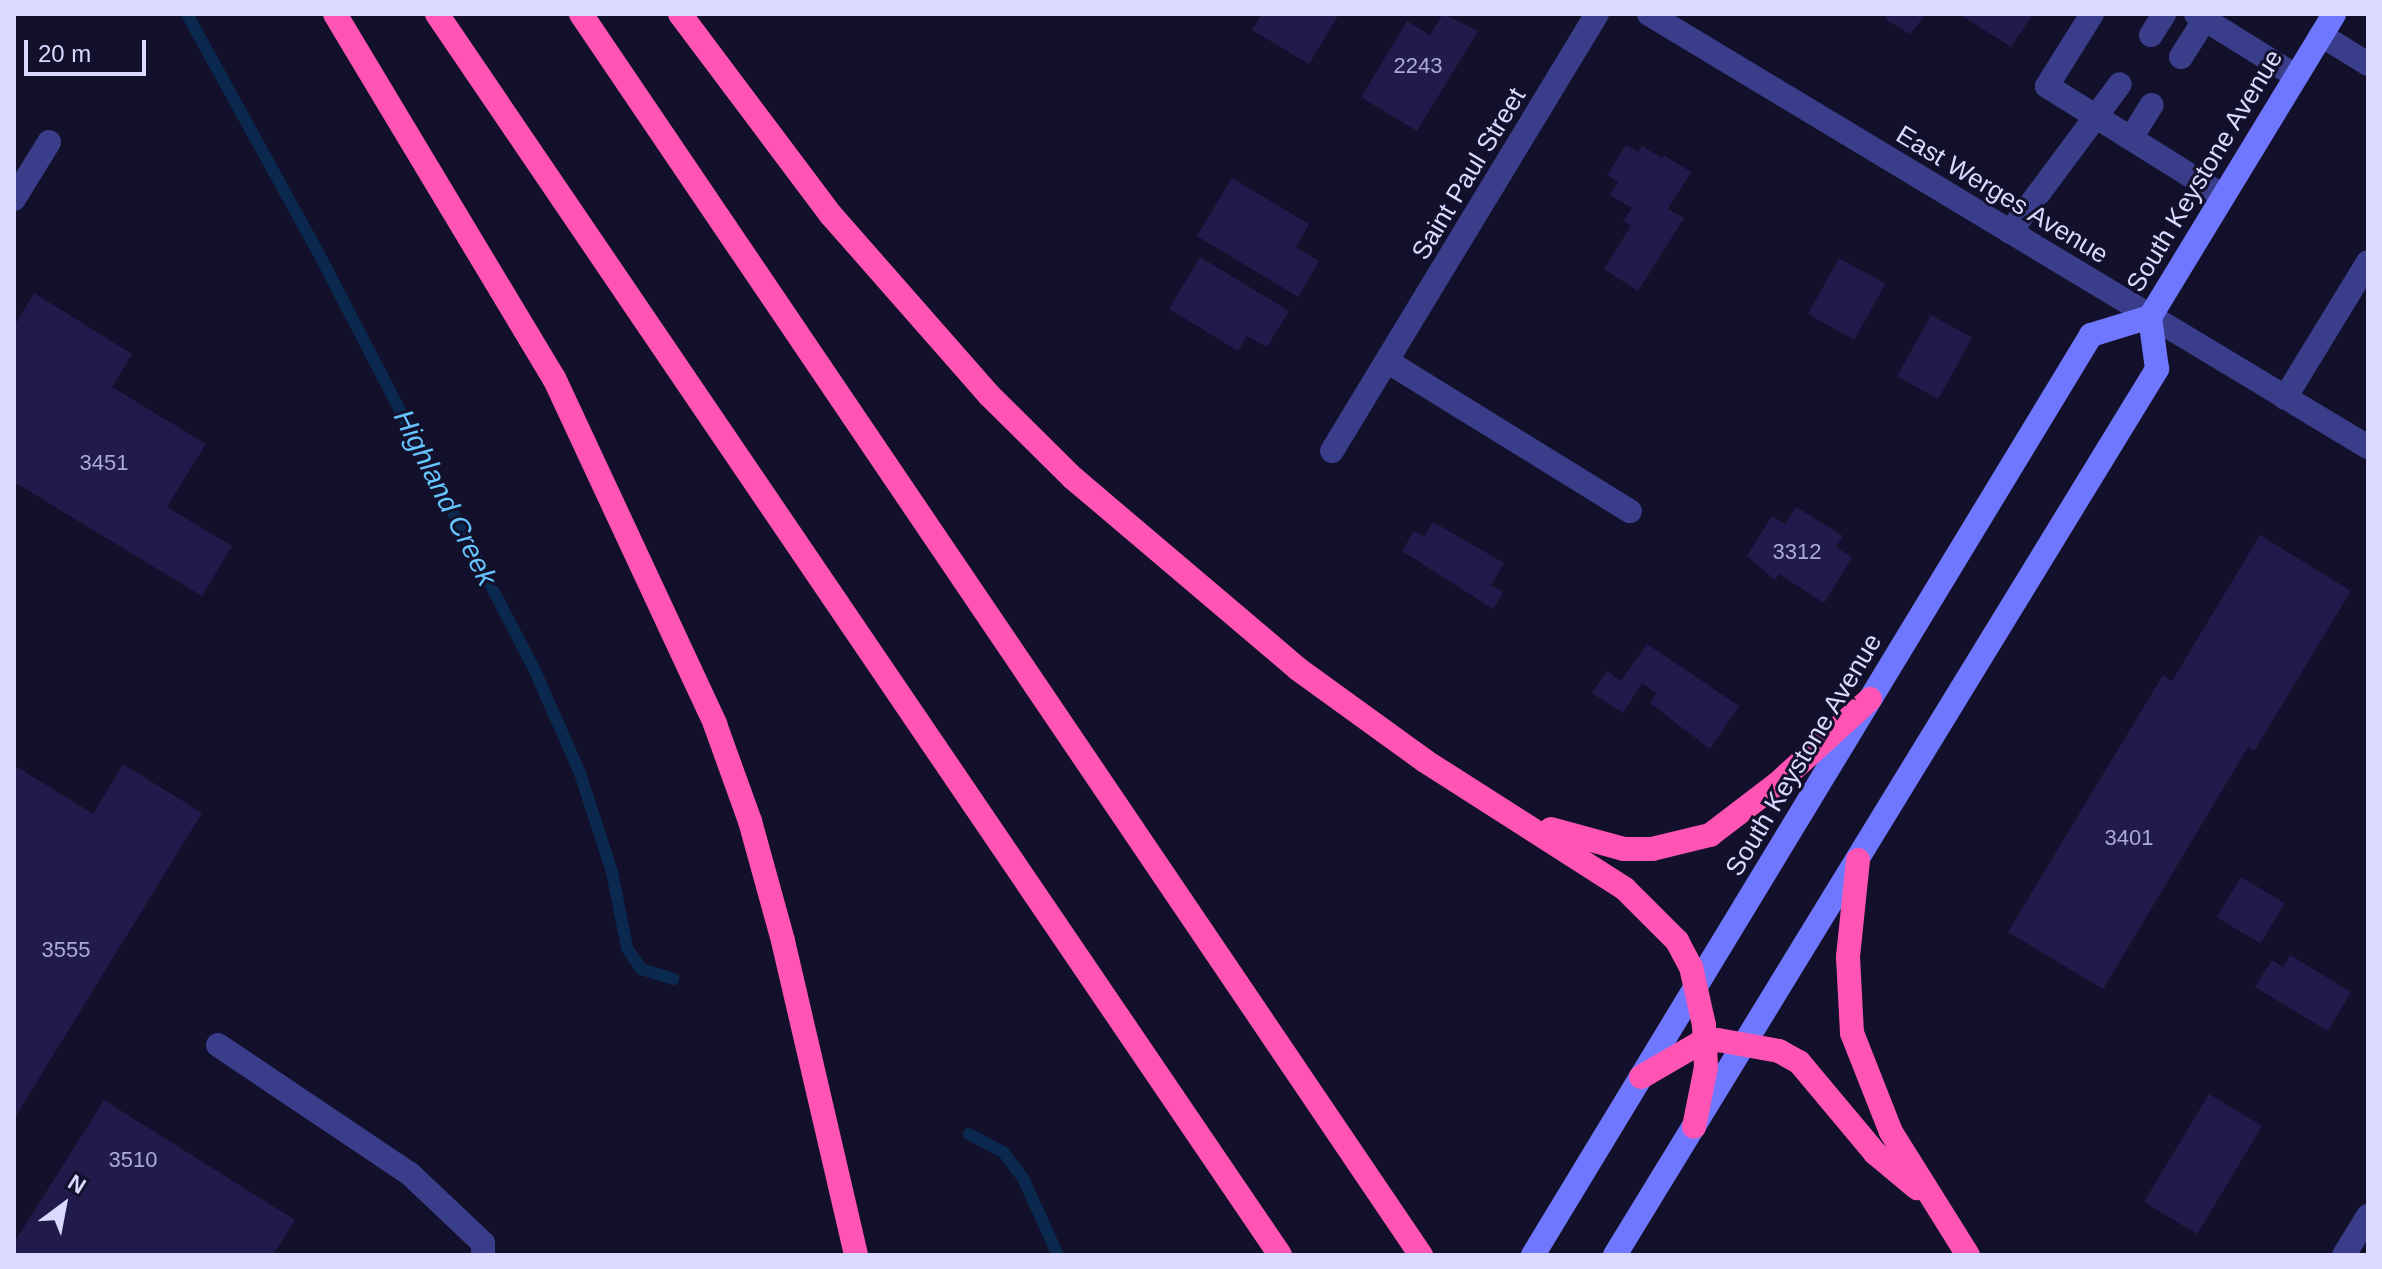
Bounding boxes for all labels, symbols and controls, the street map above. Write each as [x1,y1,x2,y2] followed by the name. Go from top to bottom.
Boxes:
[28,24,150,74] scale bar
[38,40,91,67] text: 20 m
[2120,44,2290,298] street label: South Keystone Avenue
[1394,53,1442,79] house number: 2243
[1405,82,1533,266] street label: Saint Paul Street
[1890,119,2114,271] street label: East Werges Avenue
[386,404,504,592] water label: Highland Creek
[80,450,128,476] house number: 3451
[1773,539,1821,565] house number: 3312
[1719,628,1889,882] street label: South Keystone Avenue
[2105,825,2153,851] house number: 3401
[42,937,90,963] house number: 3555
[109,1147,157,1173] house number: 3510
[24,1165,104,1245] north arrow
[64,1169,90,1199] text: N

